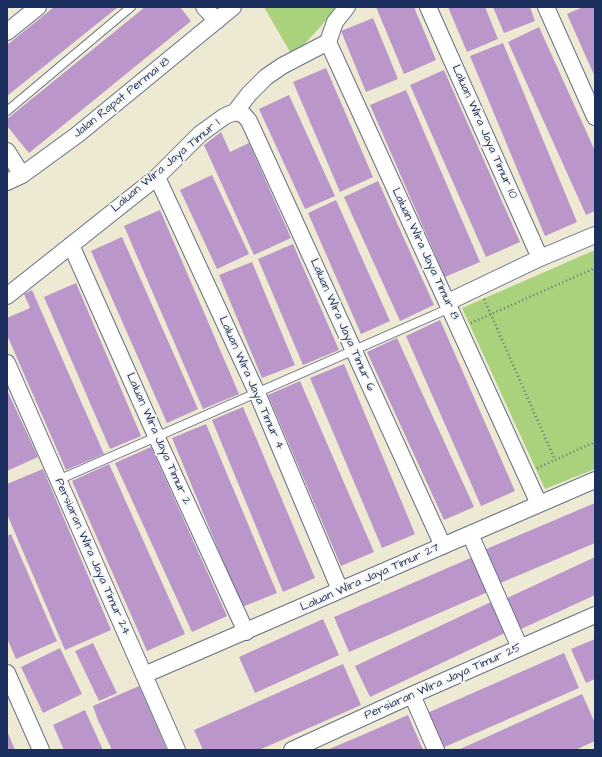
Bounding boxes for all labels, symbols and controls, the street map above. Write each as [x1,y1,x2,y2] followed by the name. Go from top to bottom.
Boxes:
[71,54,173,142] street label: Jalan Rapat Permai 18
[448,63,520,201] street label: Laluan Wira Jaya Timur 10
[109,116,223,216] street label: Laluan Wira Jaya Timur 1
[388,186,462,322] street label: Laluan Wira Jaya Timur 8
[306,256,378,394] street label: Laluan Wira Jaya Timur 6
[215,314,287,452] street label: Laluan Wira Jaya Timur 4
[122,371,194,507] street label: Laluan Wira Jaya Timur 2
[51,476,133,638] street label: Persiaran Wira Jaya Timur 24
[298,541,442,615] street label: Laluan Wira Jaya Timur 27
[362,641,524,723] street label: Persiaran Wira Jaya Timur 25

